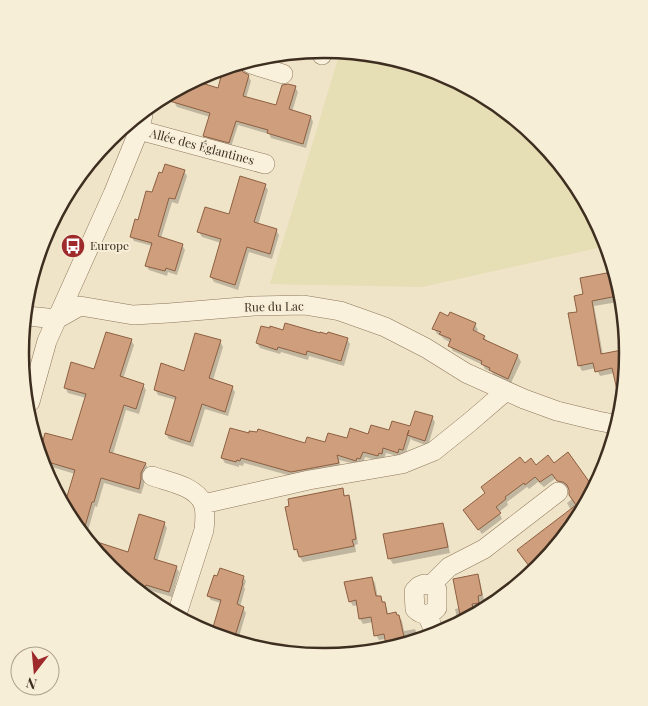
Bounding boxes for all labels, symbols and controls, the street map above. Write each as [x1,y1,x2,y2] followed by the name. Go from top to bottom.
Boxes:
[147,124,256,168] street label: Allée des Églantines
[60,233,86,259] bus stop icon: Europe
[90,237,129,253] place label: Europe
[244,297,304,315] street label: Rue du Lac
[10,646,60,696] north arrow
[24,673,39,695] text: N

